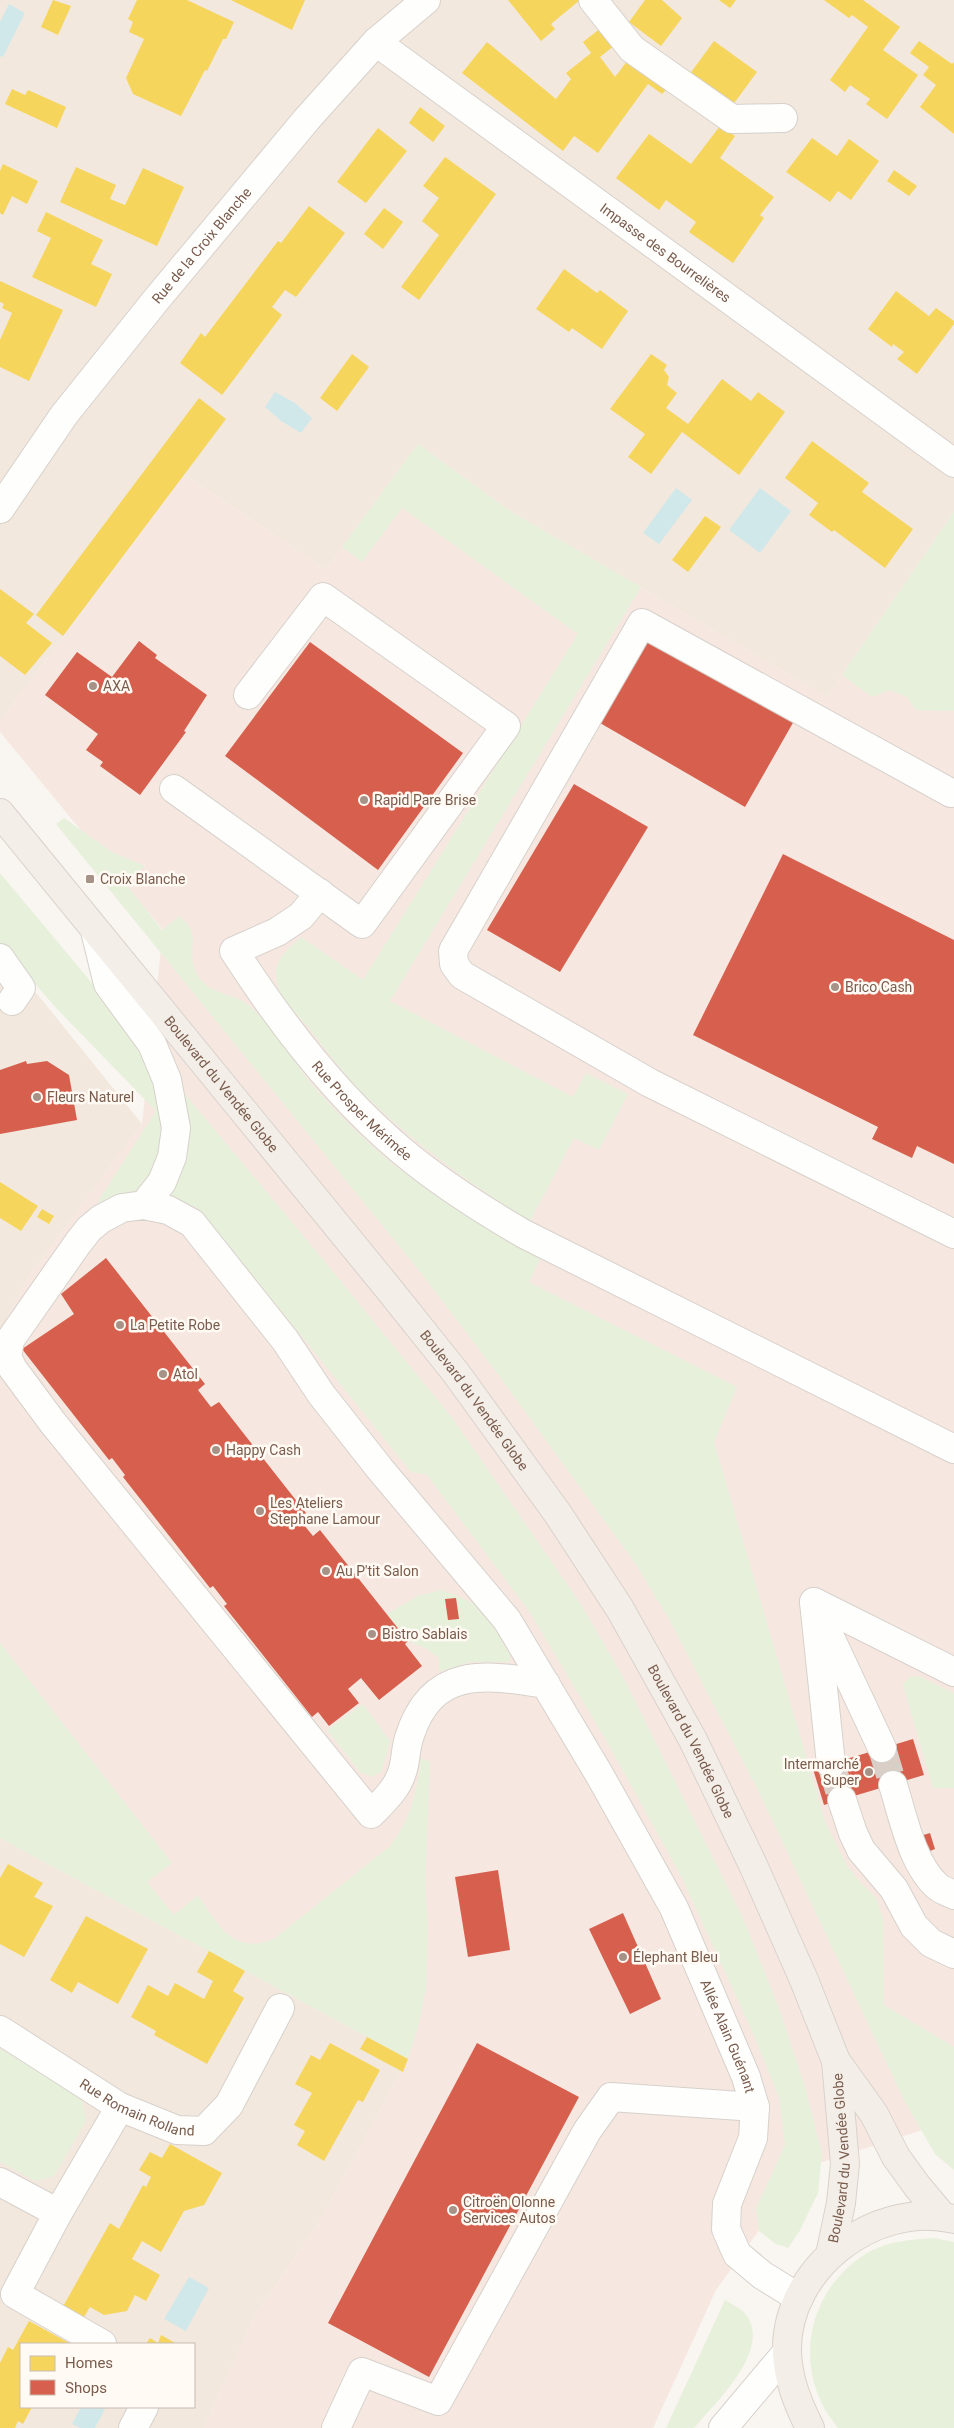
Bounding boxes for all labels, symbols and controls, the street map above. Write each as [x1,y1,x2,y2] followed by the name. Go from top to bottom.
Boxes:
[149,184,254,307] street label: Rue de la Croix Blanche
[597,200,734,306] street label: Impasse des Bourrelières
[103,678,130,694] place label: AXA
[87,680,99,692] marker: AXA
[374,792,476,808] place label: Rapid Pare Brise
[358,794,370,806] marker: Rapid Pare Brise
[100,871,185,887] place label: Croix Blanche
[84,873,96,885] marker: Croix Blanche
[845,979,912,995] place label: Brico Cash
[829,981,841,993] marker: Brico Cash
[161,1013,282,1155] street label: Boulevard du Vendée Globe
[309,1058,415,1164] street label: Rue Prosper Mérimée
[47,1089,134,1105] place label: Fleurs Naturel
[31,1091,43,1103] marker: Fleurs Naturel
[130,1317,220,1333] place label: La Petite Robe
[114,1319,126,1331] marker: La Petite Robe
[417,1327,532,1474] street label: Boulevard du Vendée Globe
[173,1366,198,1382] place label: Atol
[157,1368,169,1380] marker: Atol
[226,1442,301,1458] place label: Happy Cash
[210,1444,222,1456] marker: Happy Cash
[270,1495,380,1527] place label: Les Ateliers Stephane Lamour
[254,1505,266,1517] marker: Les Ateliers Stephane Lamour
[336,1563,419,1579] place label: Au P'tit Salon
[320,1565,332,1577] marker: Au P'tit Salon
[382,1626,467,1642] place label: Bistro Sablais
[366,1628,378,1640] marker: Bistro Sablais
[645,1662,737,1821] street label: Boulevard du Vendée Globe
[784,1756,859,1788] place label: Intermarché Super
[863,1766,875,1778] marker: Intermarché Super
[633,1948,718,1965] place label: Élephant Bleu
[617,1951,629,1963] marker: Élephant Bleu
[697,1977,758,2095] street label: Allée Alain Guénant
[825,2073,853,2244] street label: Boulevard du Vendée Globe
[77,2075,195,2139] street label: Rue Romain Rolland
[463,2194,556,2226] place label: Citroën Olonne Services Autos
[447,2204,459,2216] marker: Citroën Olonne Services Autos
[20,2343,195,2408] legend
[65,2354,113,2372] text: Homes
[65,2379,107,2397] text: Shops

